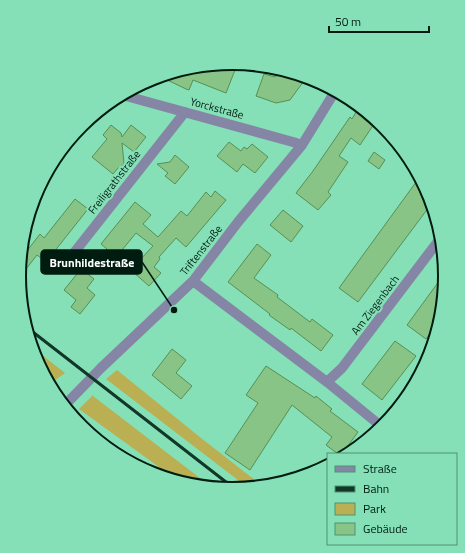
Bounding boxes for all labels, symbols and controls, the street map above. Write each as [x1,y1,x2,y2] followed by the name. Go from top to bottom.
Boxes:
[329,8,429,34] scale bar
[335,12,361,31] text: 50 m
[188,93,246,123] street label: Yorckstraße
[84,146,144,217] street label: Freiligrathstraße
[176,221,226,279] street label: Triftenstraße
[41,250,142,274] callout: Brunhildestraße
[50,253,134,272] text: Brunhildestraße
[347,272,403,338] street label: Am Ziegenbach
[327,453,457,545] legend
[363,459,397,478] text: Straße
[363,479,389,498] text: Bahn
[363,499,386,518] text: Park
[363,519,408,538] text: Gebäude

